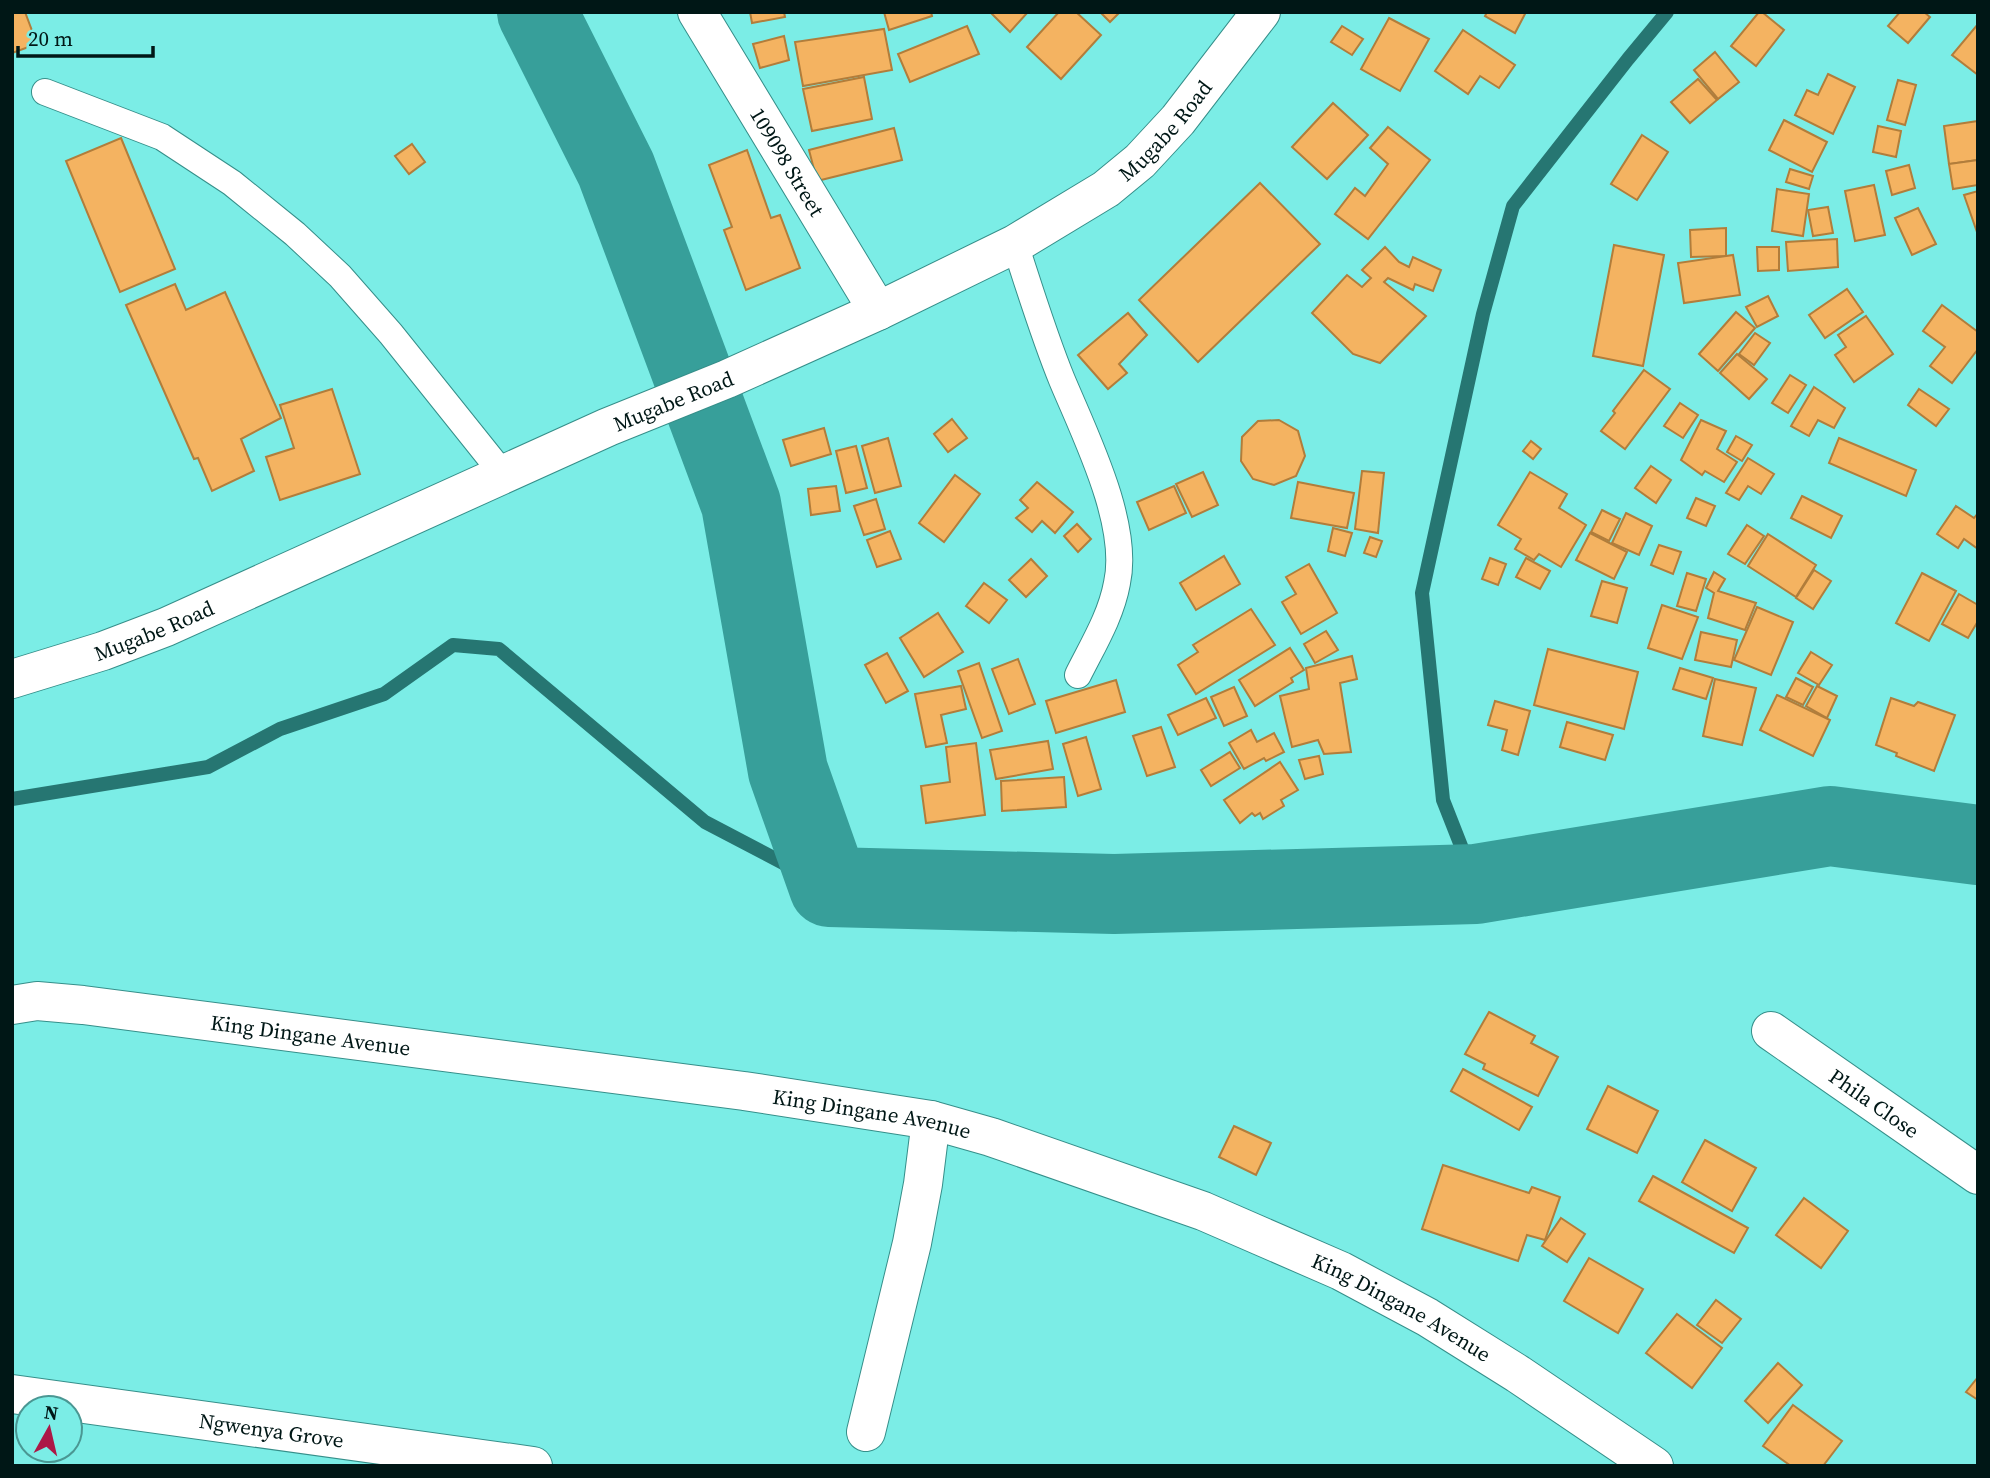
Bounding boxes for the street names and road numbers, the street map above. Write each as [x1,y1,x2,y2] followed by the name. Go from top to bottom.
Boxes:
[1112,74,1218,188] street label: Mugabe Road
[744,102,832,222] street label: 109098 Street
[609,363,738,438] street label: Mugabe Road
[90,593,218,668] street label: Mugabe Road
[209,1007,412,1062] street label: King Dingane Avenue
[1824,1061,1925,1145] street label: Phila Close
[771,1081,975,1145] street label: King Dingane Avenue
[1307,1246,1497,1368] street label: King Dingane Avenue
[197,1406,346,1454] street label: Ngwenya Grove

